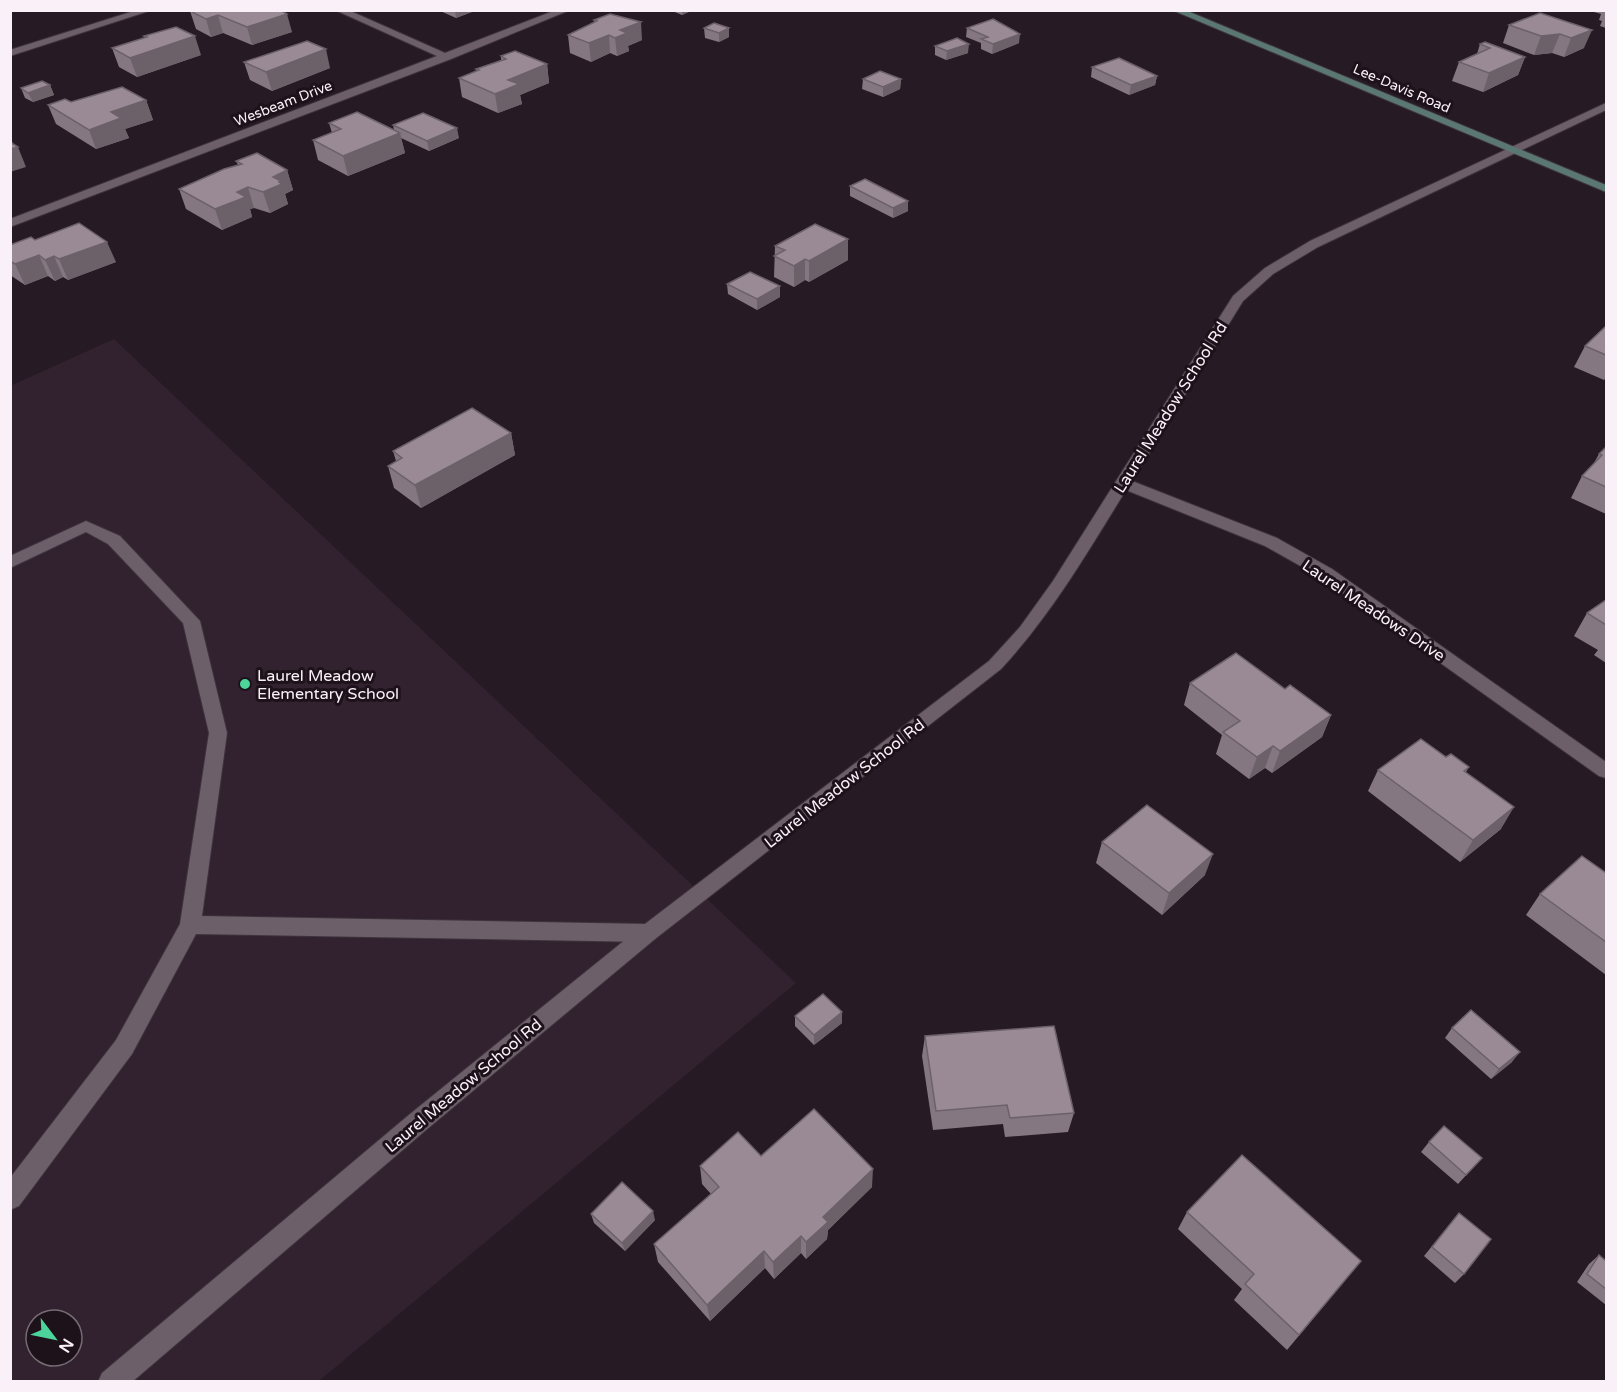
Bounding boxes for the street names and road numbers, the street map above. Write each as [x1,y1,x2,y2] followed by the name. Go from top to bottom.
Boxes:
[1351,60,1453,117] street label: Lee-Davis Road
[232,77,335,130] street label: Wesbeam Drive
[1110,318,1232,497] street label: Laurel Meadow School Rd
[1298,556,1449,666] street label: Laurel Meadows Drive
[760,715,929,853] street label: Laurel Meadow School Rd
[381,1014,546,1157] street label: Laurel Meadow School Rd

